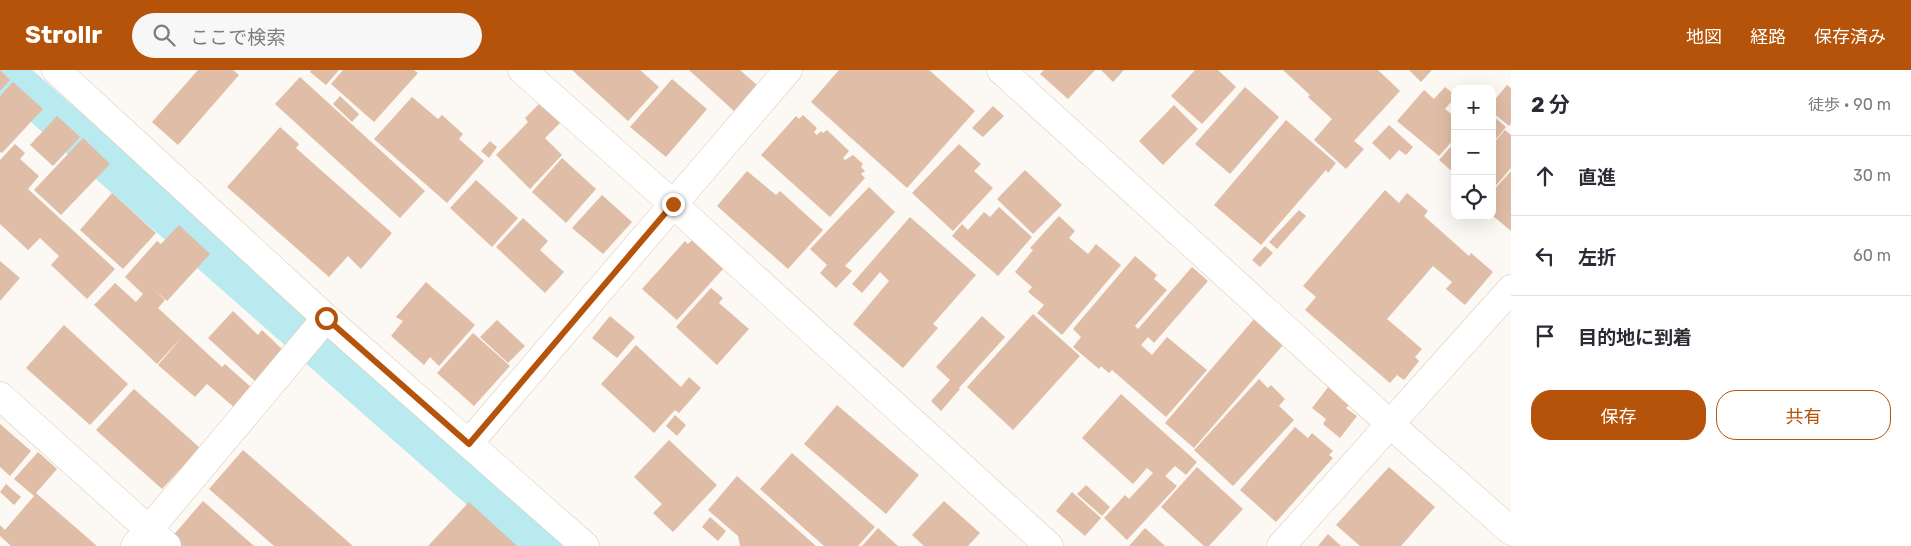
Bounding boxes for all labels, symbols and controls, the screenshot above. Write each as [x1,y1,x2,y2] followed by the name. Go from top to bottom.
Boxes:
[132,13,482,58] search box
[25,21,102,49] text: Strollr
[150,21,178,49] icon: search
[190,26,285,49] text: ここで検索
[1686,26,1722,48] text: 地図
[1750,26,1786,48] text: 経路
[1814,26,1886,48] text: 保存済み
[1451,85,1496,220] map controls
[1451,85,1496,130] button: +
[1531,92,1570,117] text: 2 分
[1808,95,1891,114] text: 徒歩 · 90 m
[1451,130,1496,175] button: −
[1531,162,1559,190] icon: ahead
[1578,166,1616,189] text: 直進
[1853,166,1891,185] text: 30 m
[1451,175,1496,220] button: locate
[662,193,685,216] route end
[1531,242,1559,270] icon: left
[1578,246,1616,269] text: 左折
[1853,246,1891,265] text: 60 m
[315,307,338,330] route start
[1531,322,1559,350] icon: arrive
[1578,326,1692,349] text: 目的地に到着
[1531,390,1706,440] button: 保存
[1716,390,1891,440] button: 共有

